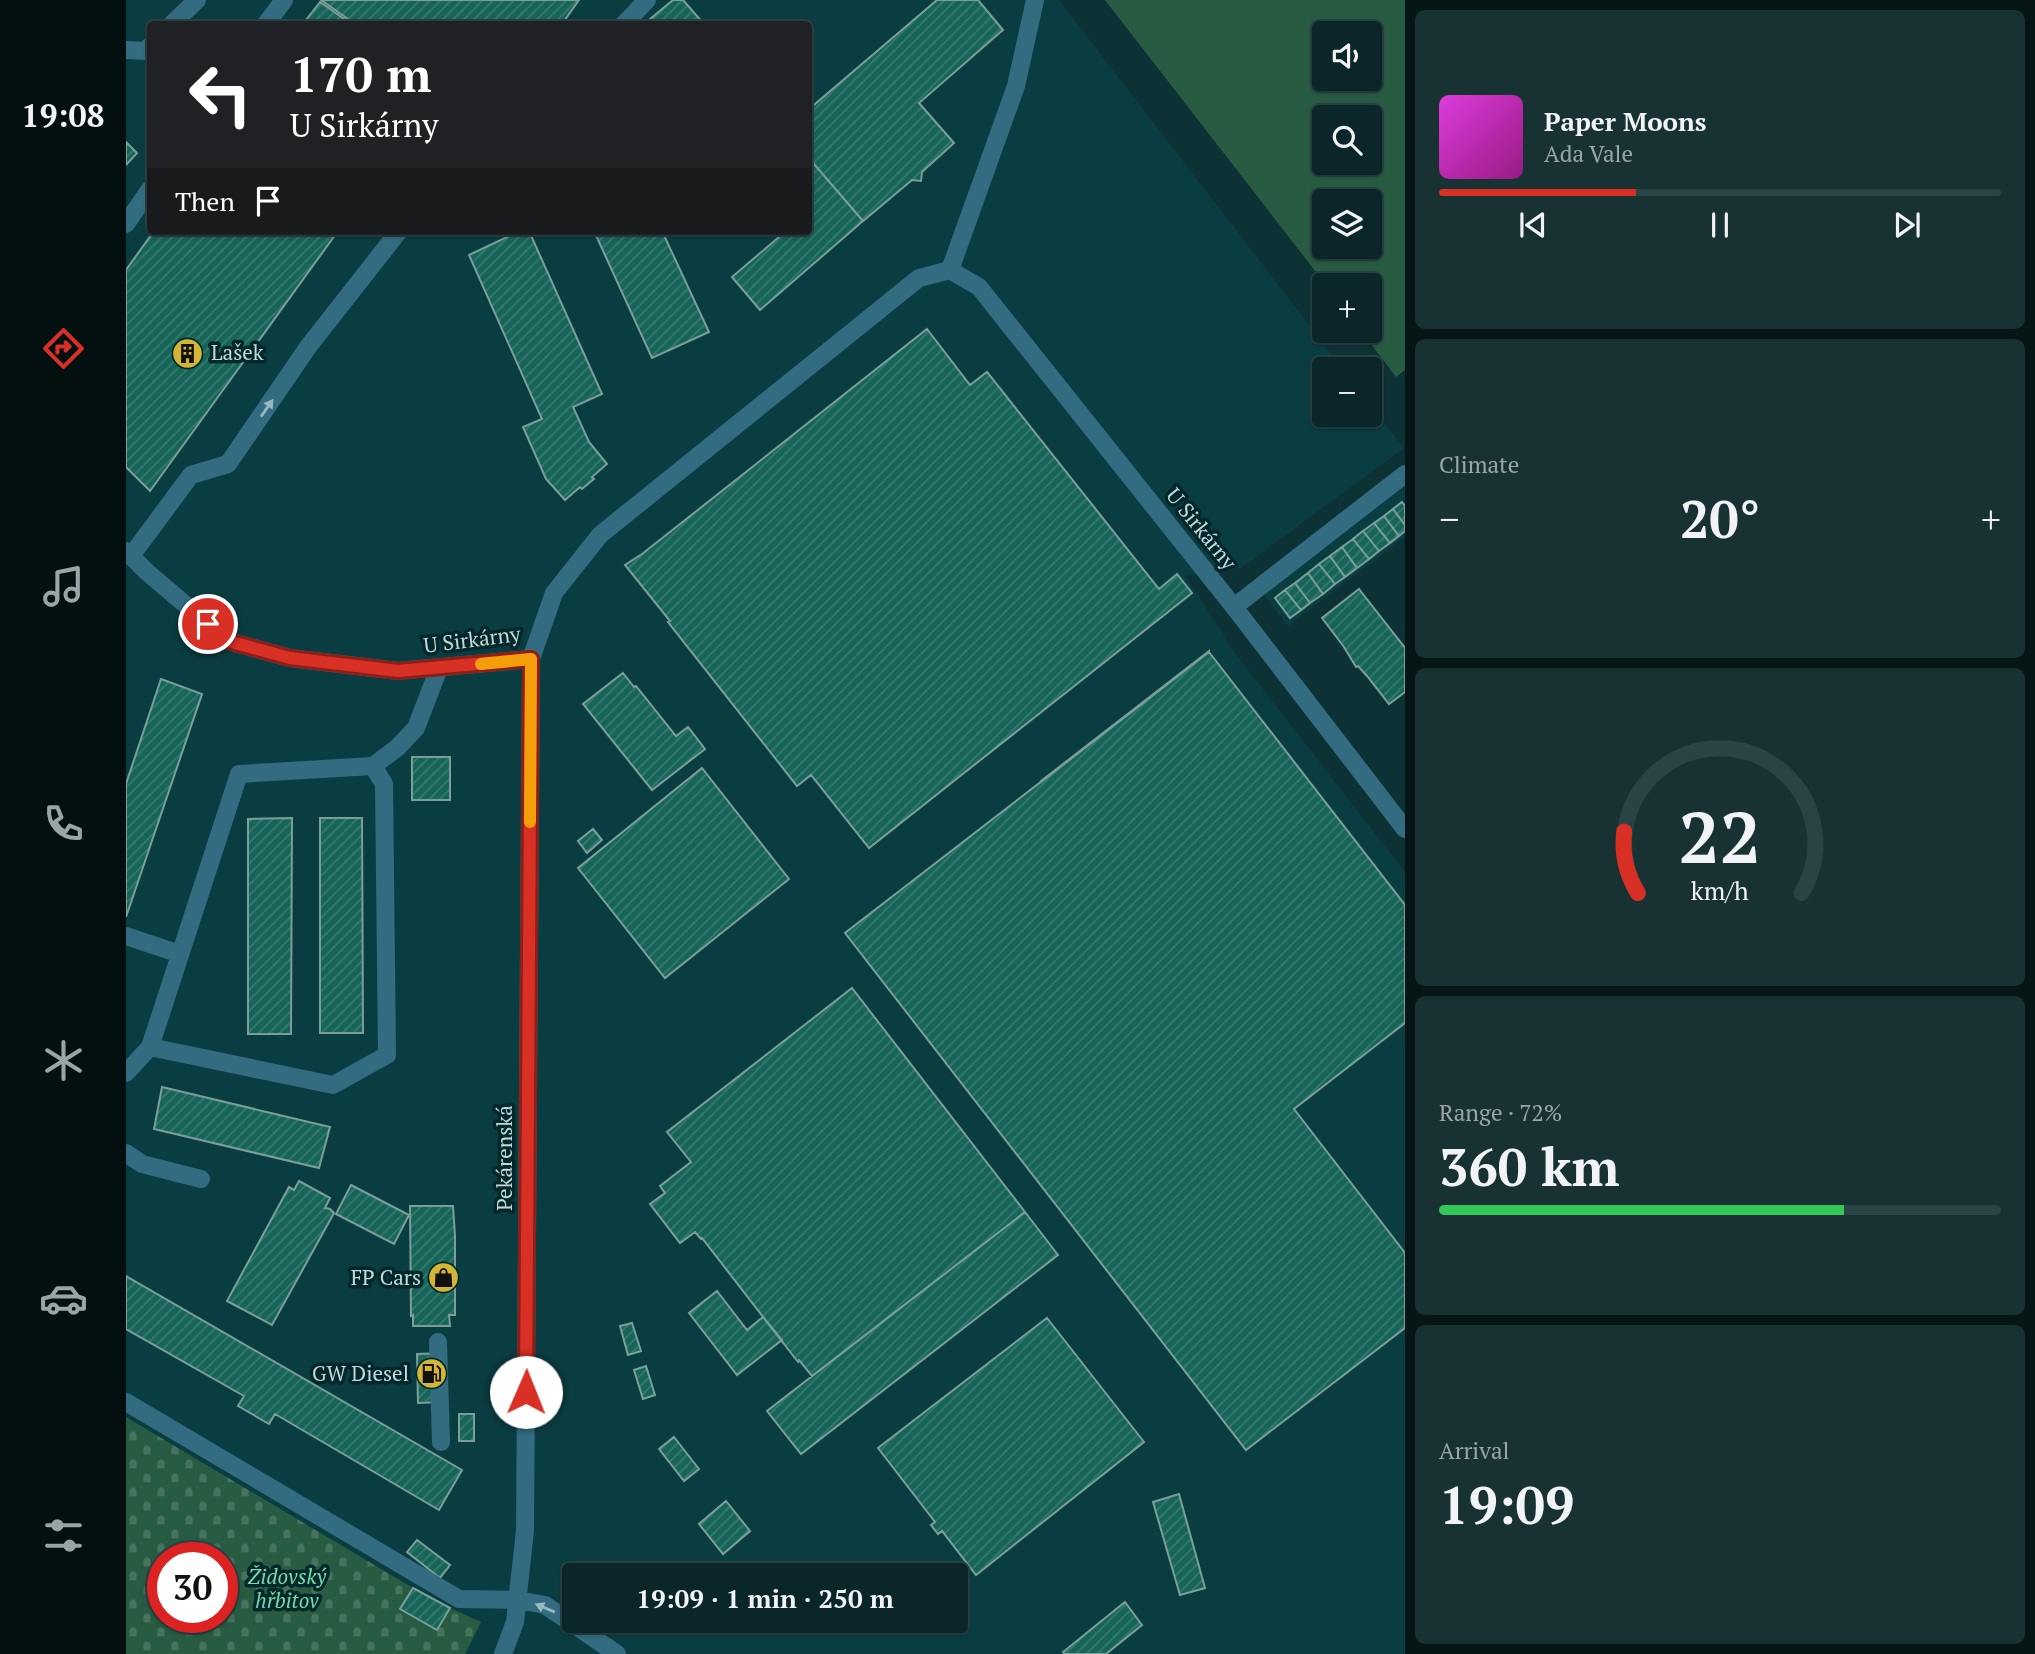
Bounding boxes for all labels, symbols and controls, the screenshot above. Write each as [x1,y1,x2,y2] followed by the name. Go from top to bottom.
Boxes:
[1312,21,1382,427] map controls
[1312,21,1382,91] button: sound
[290,41,432,106] text: 170 m
[175,49,266,140] icon: left
[21,94,105,136] text: 19:08
[290,104,438,146] text: U Sirkárny
[1544,104,1707,138] text: Paper Moons
[1312,105,1382,175] button: search
[1544,138,1633,169] text: Ada Vale
[249,182,287,220] icon: arrive
[175,184,235,218] text: Then
[1312,189,1382,259] button: layers
[1514,206,1552,244] icon: previous
[1701,206,1739,244] icon: pause
[1888,206,1926,244] icon: next
[1312,273,1382,343] button: +
[39,324,88,373] icon: directions
[171,336,205,370] building icon: Lašek
[211,338,264,366] place label: Lašek
[1312,357,1382,427] button: −
[260,398,273,417] one-way arrow
[1439,449,1519,480] text: Climate
[1160,482,1244,575] street label: U Sirkárny
[1680,484,1760,553] text: 20°
[1439,494,1459,544] text: −
[1981,494,2001,544] text: +
[39,562,88,611] icon: music
[178,594,238,654] pin
[189,605,227,643] icon: arrive
[422,619,522,659] street label: U Sirkárny
[1679,787,1761,884] text: 22
[39,799,88,848] icon: phone
[1691,874,1749,907] text: km/h
[39,1036,88,1085] icon: climate
[1439,1097,1562,1128] text: Range · 72%
[490,1105,518,1211] street label: Pekárenská
[1439,1132,1620,1201] text: 360 km
[427,1261,461,1295] shop icon: FP Cars
[351,1263,421,1291] place label: FP Cars
[39,1274,88,1323] icon: car
[489,1355,563,1429] position arrow
[415,1357,449,1391] fuel station icon: GW Diesel
[312,1359,409,1387] place label: GW Diesel
[1439,1435,1510,1466] text: Arrival
[1439,1470,1574,1539] text: 19:09
[39,1511,88,1560] icon: filters
[147,1542,238,1633] speed limit sign: 30
[248,1562,327,1614] park label: Židovský hřbitov
[636,1581,894,1615] text: 19:09 · 1 min · 250 m
[534,1602,555,1613] one-way arrow

